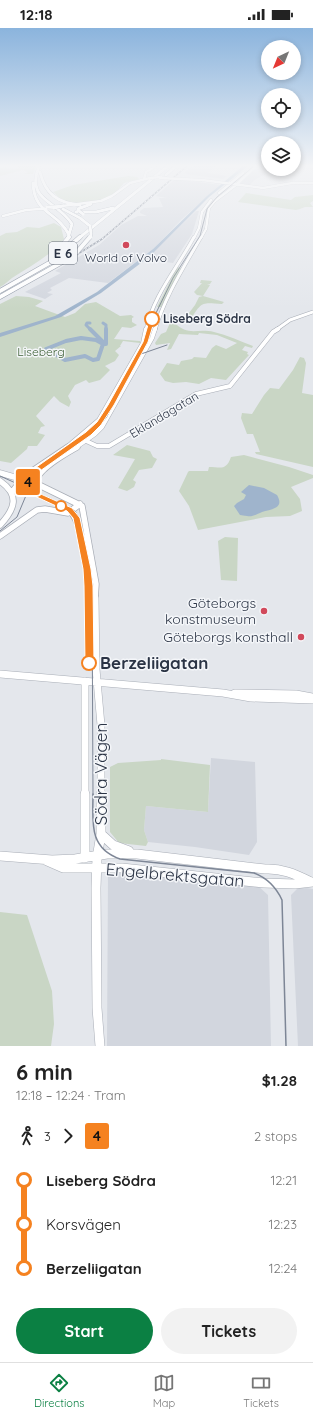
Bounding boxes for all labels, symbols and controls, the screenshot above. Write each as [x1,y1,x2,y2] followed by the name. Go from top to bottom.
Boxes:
[20,5,53,24] text: 12:18
[261,40,301,80] north arrow
[261,40,301,176] map controls
[261,88,301,128] button: locate
[261,136,301,176] button: layers
[121,240,131,250] marker: World of Volvo
[49,242,77,264] road number: E 6
[85,250,167,265] place label: World of Volvo
[144,311,160,327] marker: Liseberg Södra
[163,311,251,326] place label: Liseberg Södra
[17,344,65,359] park label: Liseberg
[127,388,201,441] street label: Eklandagatan
[15,469,41,495] line badge: 4
[24,473,32,491] text: 4
[55,500,67,512] unlabelled marker
[165,594,256,628] place label: Göteborgs konstmuseum
[259,606,269,616] marker: Göteborgs konstmuseum
[163,628,293,646] place label: Göteborgs konsthall
[296,632,306,642] marker: Göteborgs konsthall
[100,652,208,673] place label: Berzeliigatan
[81,655,97,671] marker: Berzeliigatan
[90,723,111,825] street label: Södra Vägen
[105,858,245,891] street label: Engelbrektsgatan
[16,1058,73,1086] text: 6 min
[262,1071,297,1090] text: $1.28
[16,1087,126,1103] text: 12:18 – 12:24 · Tram
[16,1125,38,1147] icon: walk
[57,1125,79,1147] icon: forward
[93,1127,101,1145] text: 4
[44,1128,51,1144] text: 3
[254,1128,297,1144] text: 2 stops
[46,1171,156,1190] text: Liseberg Södra
[271,1172,297,1188] text: 12:21
[46,1215,121,1234] text: Korsvägen
[269,1216,297,1232] text: 12:23
[46,1259,142,1278] text: Berzeliigatan
[269,1260,297,1276] text: 12:24
[16,1308,153,1354] button: Start
[161,1308,297,1354] button: Tickets
[34,1372,85,1410] tab: Directions
[153,1372,175,1410] tab: Map
[243,1372,279,1410] tab: Tickets

